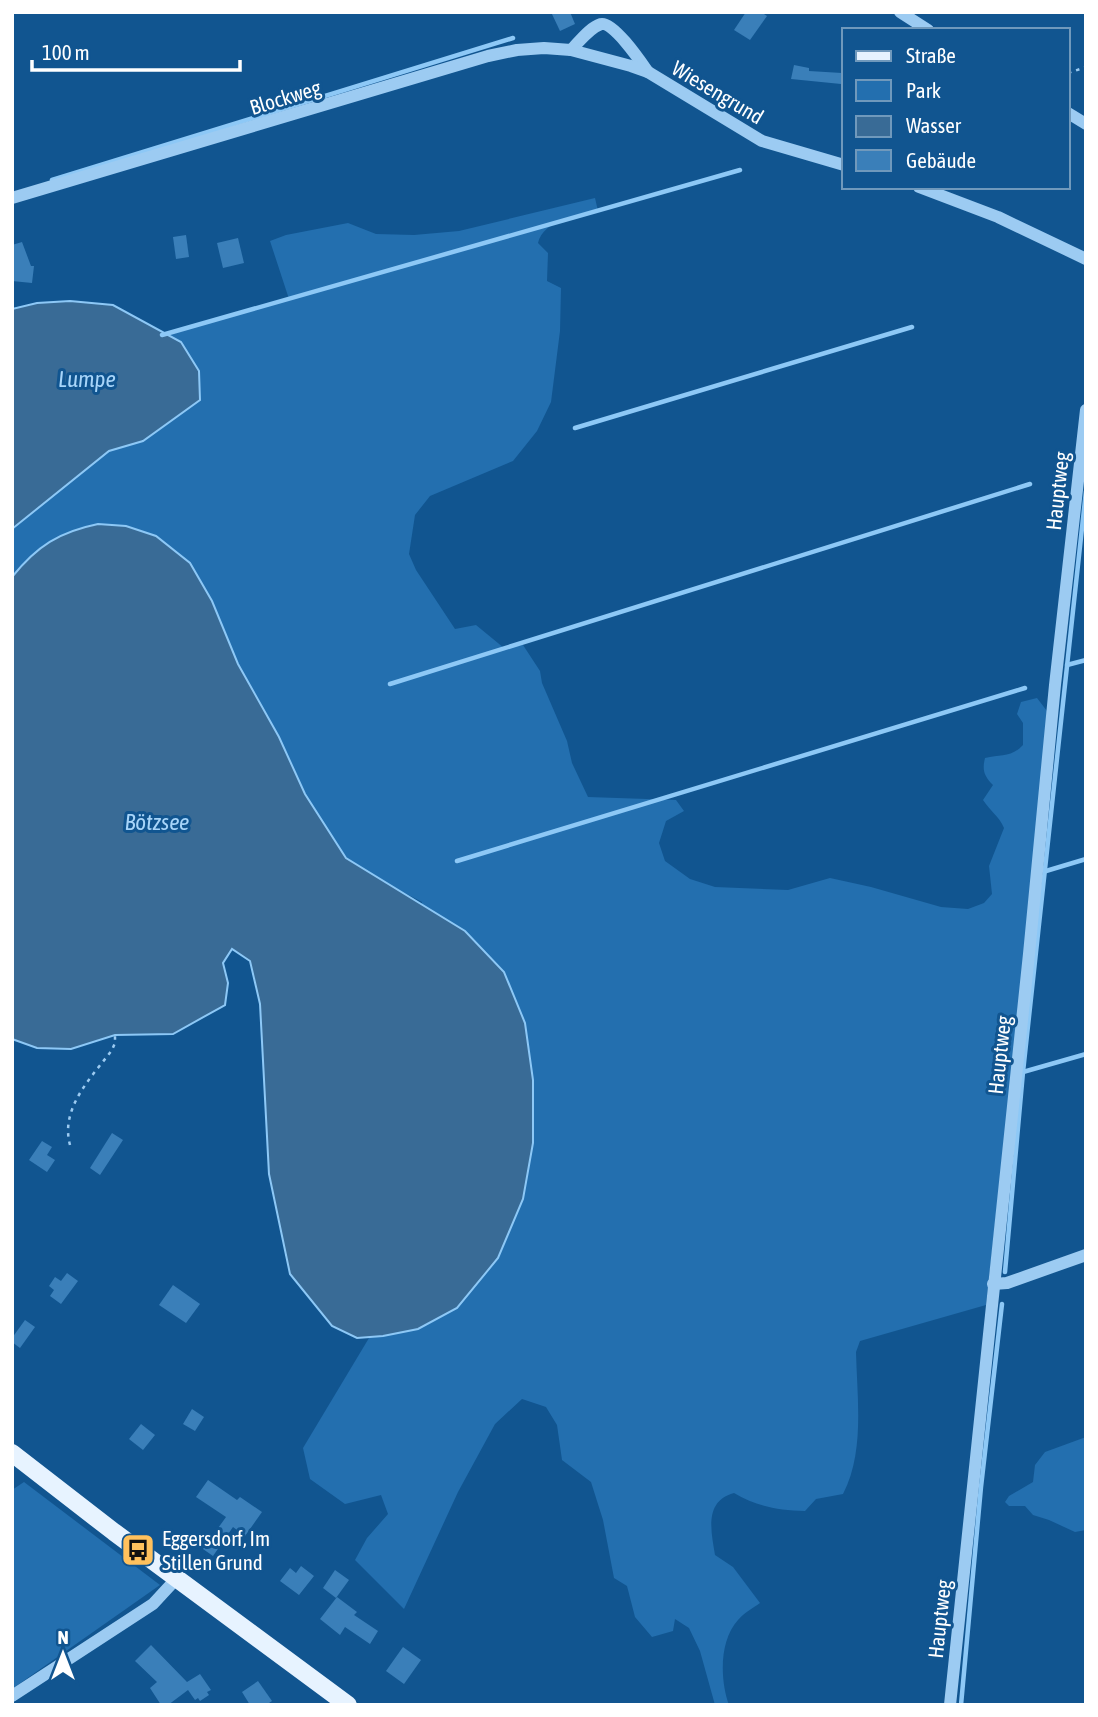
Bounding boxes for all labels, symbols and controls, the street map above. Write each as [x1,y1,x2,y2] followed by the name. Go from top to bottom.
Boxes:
[32,28,240,72] scale bar
[842,28,1070,189] legend
[42,40,90,64] text: 100 m
[906,43,956,67] text: Straße
[668,55,768,129] street label: Wiesengrund
[247,75,323,119] street label: Blockweg
[906,78,941,102] text: Park
[906,113,962,137] text: Wasser
[906,148,976,172] text: Gebäude
[58,366,116,392] water label: Lumpe
[1041,450,1073,532] street label: Hauptweg
[124,809,190,835] water label: Bötzsee
[983,1014,1015,1096] street label: Hauptweg
[162,1526,270,1574] place label: Eggersdorf, Im Stillen Grund
[119,1531,157,1569] bus stop icon: Eggersdorf, Im Stillen Grund
[923,1578,955,1660] street label: Hauptweg
[28,1619,98,1689] north arrow
[57,1626,69,1648] text: N

